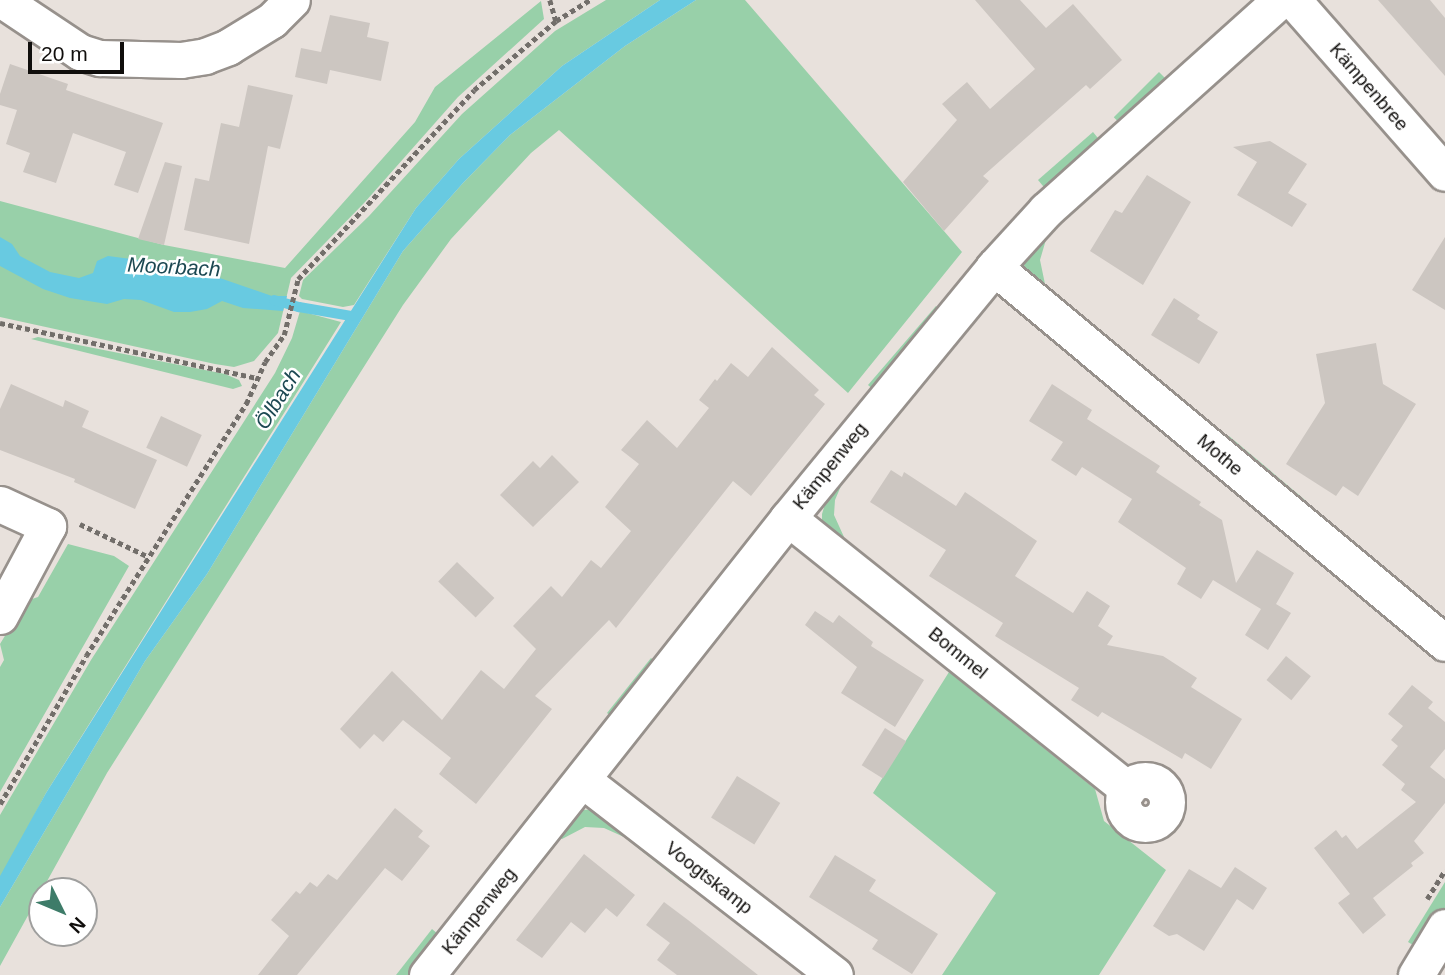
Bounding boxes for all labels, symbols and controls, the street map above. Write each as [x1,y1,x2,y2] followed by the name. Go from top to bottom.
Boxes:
[32,28,128,72] scale bar
[1325,38,1413,136] street label: Kämpenbree
[41,42,88,65] text: 20 m
[127,252,221,282] water label: Moorbach
[250,364,306,434] water label: Ölbach
[788,418,872,514] street label: Kämpenweg
[1192,429,1248,481] street label: Mothe
[924,622,992,684] street label: Bommel
[661,837,757,919] street label: Voogtskamp
[437,863,521,959] street label: Kämpenweg
[28,877,98,947] north arrow
[65,913,90,937] text: N

